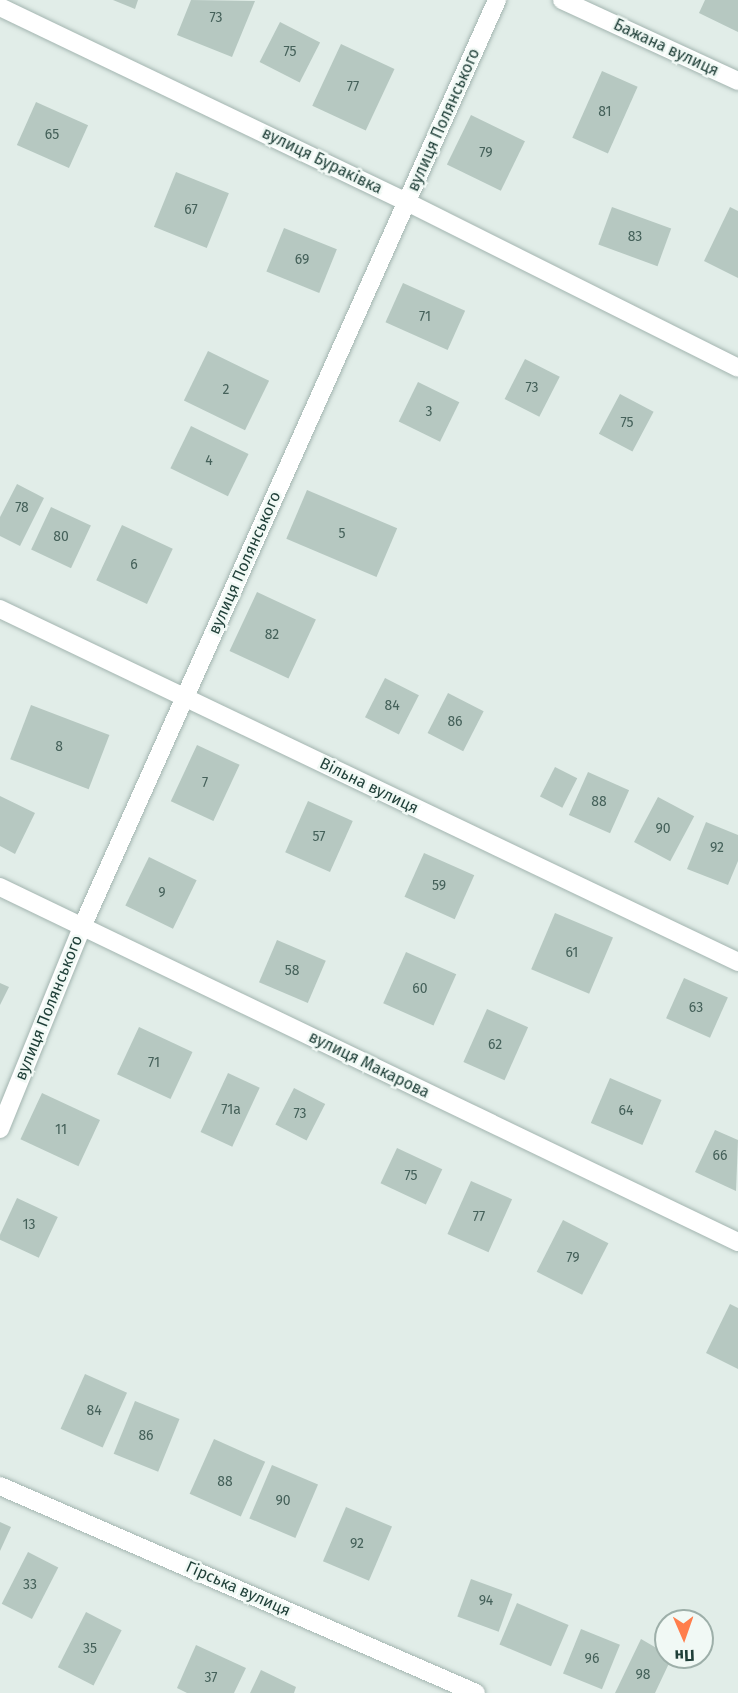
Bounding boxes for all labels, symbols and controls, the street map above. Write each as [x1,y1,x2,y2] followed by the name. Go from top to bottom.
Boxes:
[209,10,223,26] house number: 73
[610,15,722,81] street label: Бажана вулиця
[283,44,297,60] house number: 75
[404,46,484,194] street label: вулиця Полянського
[347,79,359,95] house number: 77
[598,104,612,120] house number: 81
[259,124,385,198] street label: вулиця Бураківка
[45,127,59,143] house number: 65
[479,145,493,161] house number: 79
[184,202,198,218] house number: 67
[628,229,642,245] house number: 83
[295,252,309,268] house number: 69
[419,309,431,325] house number: 71
[525,380,539,396] house number: 73
[223,382,229,398] house number: 2
[426,404,432,420] house number: 3
[620,415,634,431] house number: 75
[205,453,213,469] house number: 4
[205,489,285,637] street label: вулиця Полянського
[15,500,29,516] house number: 78
[338,526,346,542] house number: 5
[53,529,69,545] house number: 80
[130,557,138,573] house number: 6
[265,627,279,643] house number: 82
[384,698,400,714] house number: 84
[447,714,463,730] house number: 86
[55,739,63,755] house number: 8
[316,754,422,818] street label: Вільна вулиця
[202,775,208,791] house number: 7
[591,794,607,810] house number: 88
[655,821,671,837] house number: 90
[313,829,325,845] house number: 57
[710,840,724,856] house number: 92
[432,878,446,894] house number: 59
[158,885,166,901] house number: 9
[11,933,87,1083] street label: вулиця Полянського
[566,945,578,961] house number: 61
[285,963,299,979] house number: 58
[412,981,428,997] house number: 60
[689,1000,703,1016] house number: 63
[305,1027,433,1103] street label: вулиця Макарова
[488,1037,502,1053] house number: 62
[148,1055,160,1071] house number: 71
[221,1102,241,1118] house number: 71а
[619,1103,633,1119] house number: 64
[293,1106,307,1122] house number: 73
[55,1122,67,1138] house number: 11
[713,1148,727,1164] house number: 66
[404,1168,418,1184] house number: 75
[473,1209,485,1225] house number: 77
[22,1217,36,1233] house number: 13
[566,1250,580,1266] house number: 79
[86,1403,102,1419] house number: 84
[138,1428,154,1444] house number: 86
[217,1474,233,1490] house number: 88
[275,1493,291,1509] house number: 90
[350,1536,364,1552] house number: 92
[183,1557,293,1621] street label: Гірська вулиця
[23,1577,37,1593] house number: 33
[479,1593,493,1609] house number: 94
[654,1609,714,1669] north arrow
[83,1641,97,1657] house number: 35
[674,1646,695,1665] text: Пн
[585,1651,599,1667] house number: 96
[635,1667,651,1683] house number: 98
[204,1670,218,1686] house number: 37

